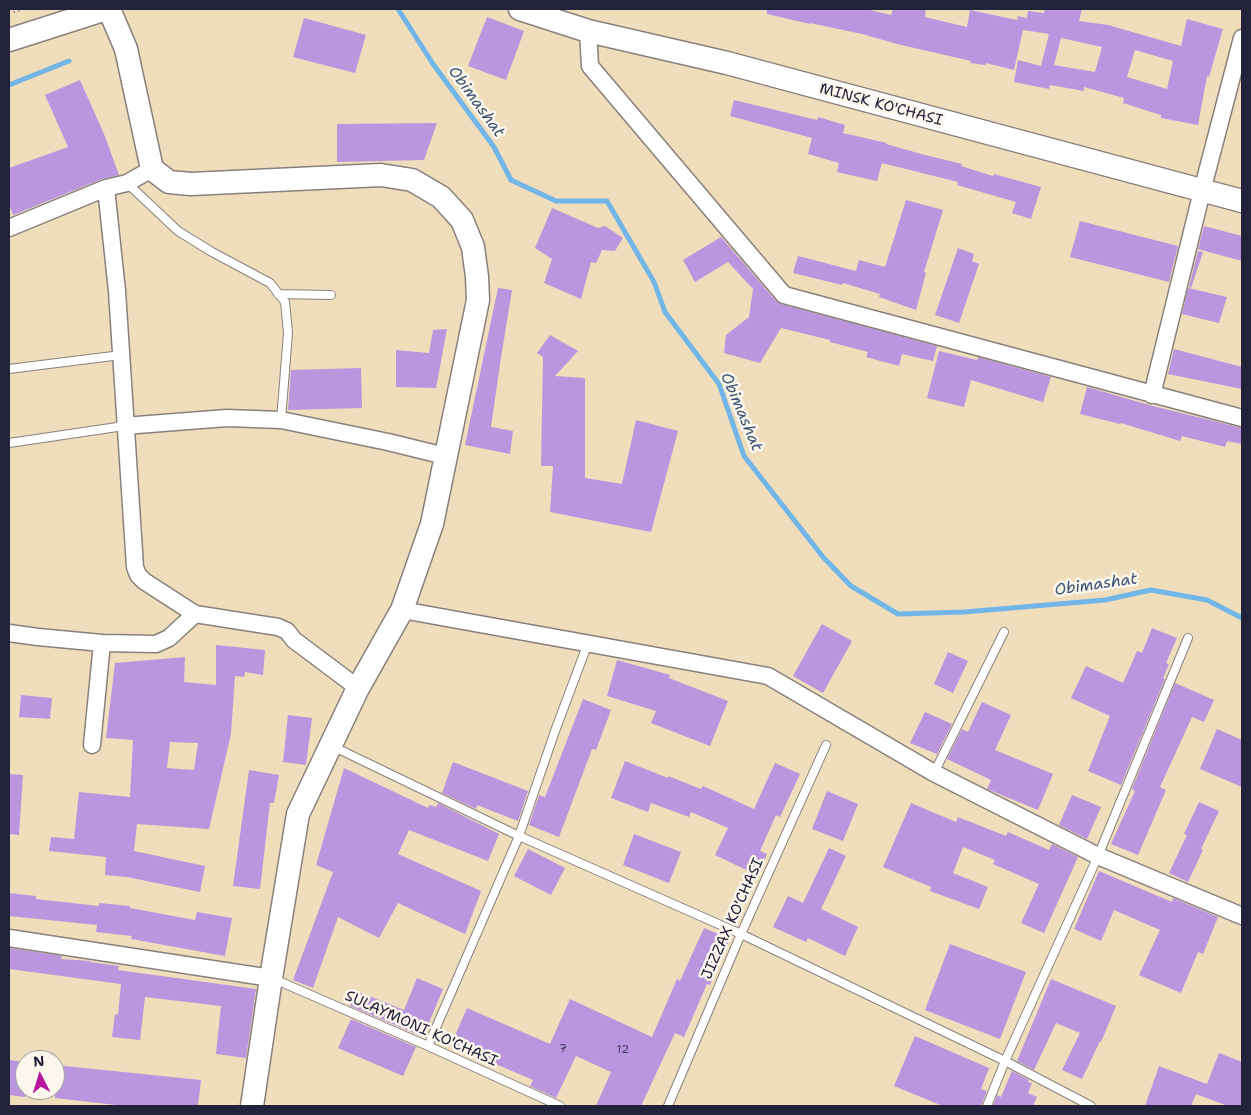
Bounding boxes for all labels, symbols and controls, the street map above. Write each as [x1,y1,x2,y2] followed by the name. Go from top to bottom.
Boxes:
[444,63,508,141] water label: Obimashat
[817,80,945,130] street label: MINSK KO'CHASI
[716,370,766,454] water label: Obimashat
[1053,570,1139,600] water label: Obimashat
[698,856,768,982] street label: JIZZAX KO'CHASI
[342,987,500,1071] street label: SULAYMONI KO'CHASI
[559,1042,567,1056] house number: 7
[617,1043,629,1057] house number: 12
[15,1050,65,1100] north arrow
[32,1052,45,1071] text: N

